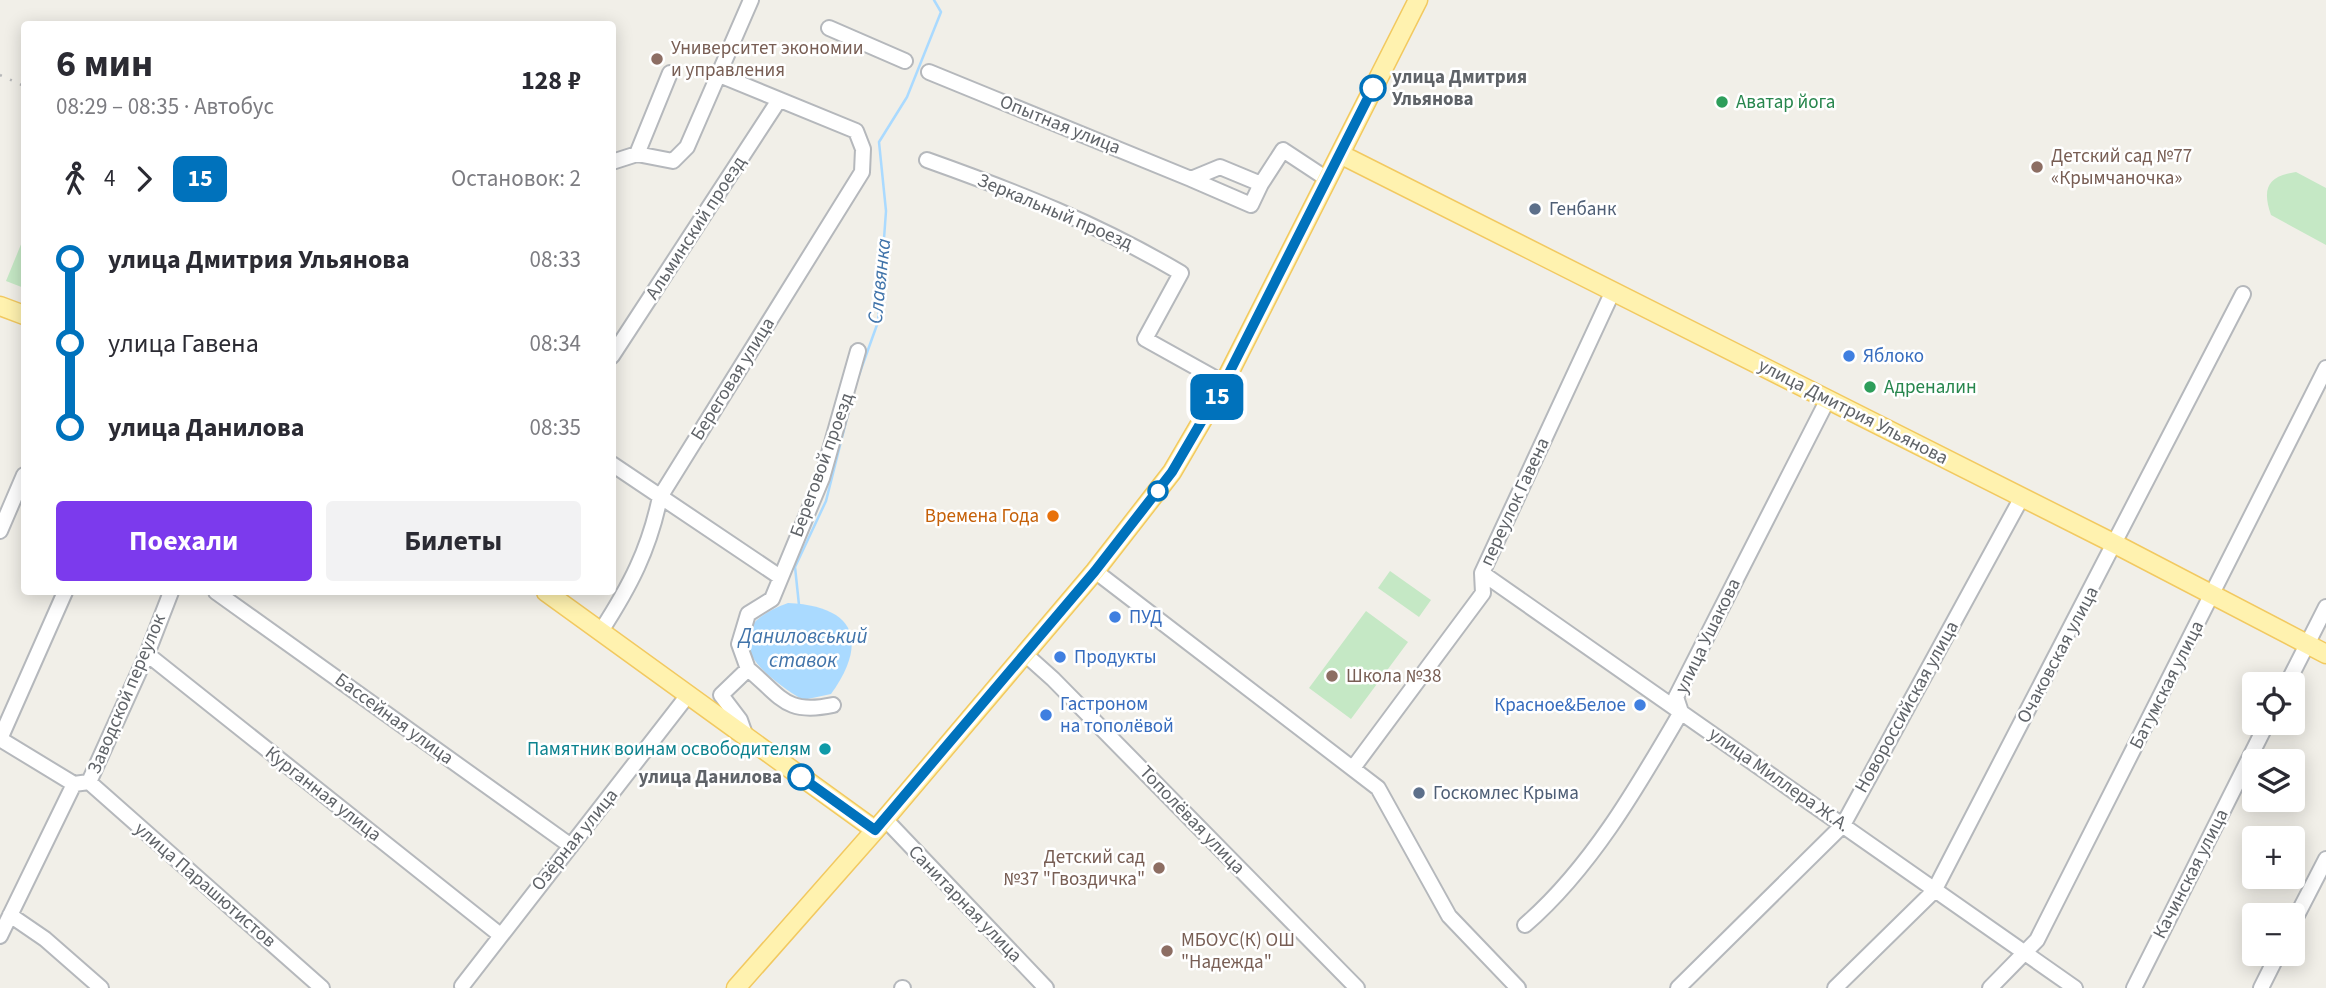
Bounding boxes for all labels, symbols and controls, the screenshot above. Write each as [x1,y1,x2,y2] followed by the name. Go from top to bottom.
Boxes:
[671,35,863,84] place label: Университет экономии и управления
[56,37,153,91] text: 6 мин
[649,51,665,67] marker: Университет экономии и управления
[521,62,581,99] text: 128 ₽
[1392,64,1527,113] place label: улица Дмитрия Ульянова
[1360,75,1386,101] marker: улица Дмитрия Ульянова
[995,88,1125,162] street label: Опытная улица
[1736,89,1835,116] place label: Аватар йога
[56,90,274,123] text: 08:29 – 08:35 · Автобус
[1714,94,1730,110] marker: Аватар йога
[2051,143,2192,192] place label: Детский сад №77 «Крымчаночка»
[639,151,753,305] street label: Альминский проезд
[2029,159,2045,175] marker: Детский сад №77 «Крымчаночка»
[56,160,94,198] icon: walk
[125,160,163,198] icon: forward
[187,161,213,196] text: 15
[104,162,115,195] text: 4
[451,162,581,195] text: Остановок: 2
[973,167,1137,257] street label: Зеркальный проезд
[1549,196,1617,223] place label: Генбанк
[1527,201,1543,217] marker: Генбанк
[860,237,898,325] water label: Славянка
[108,241,410,278] text: улица Дмитрия Ульянова
[530,243,581,276] text: 08:33
[684,312,782,446] street label: Береговая улица
[108,325,259,362] text: улица Гавена
[530,327,581,360] text: 08:34
[1863,343,1924,370] place label: Яблоко
[1841,348,1857,364] marker: Яблоко
[1753,352,1953,472] street label: улица Дмитрия Ульянова
[1186,374,1248,420] line badge: 15
[1884,374,1977,401] place label: Адреналин
[1204,379,1230,414] text: 15
[1862,379,1878,395] marker: Адреналин
[783,389,861,541] street label: Береговой проезд
[108,409,304,446] text: улица Данилова
[530,411,581,444] text: 08:35
[1473,433,1557,571] street label: переулок Гавена
[1148,481,1168,501] unlabelled marker
[56,501,312,581] button: Поехали
[326,501,581,581] button: Билеты
[925,503,1039,530] place label: Времена Года
[1045,508,1061,524] marker: Времена Года
[1668,574,1748,698] street label: улица Ушакова
[2010,582,2106,728] street label: Очаковская улица
[1129,604,1162,631] place label: ПУД
[81,609,173,778] street label: Заводской переулок
[1107,609,1123,625] marker: ПУД
[1848,616,1966,798] street label: Новороссийская улица
[2123,616,2211,754] street label: Батумская улица
[737,621,867,675] water label: Даниловський ставок
[1074,644,1157,671] place label: Продукты
[1052,649,1068,665] marker: Продукты
[1346,663,1441,690] place label: Школа №38
[329,667,459,771] street label: Бассейная улица
[1324,668,1340,684] marker: Школа №38
[2242,672,2305,966] map controls
[2242,672,2305,735] button: locate
[1060,691,1174,740] place label: Гастроном на тополёвой
[1494,692,1626,719] place label: Красное&Белое
[1632,697,1648,713] marker: Красное&Белое
[1038,707,1054,723] marker: Гастроном на тополёвой
[1703,721,1855,839] street label: улица Миллера Ж.А.
[527,736,811,763] place label: Памятник воинам освободителям
[259,740,387,848] street label: Курганная улица
[817,741,833,757] marker: Памятник воинам освободителям
[2242,749,2305,812] button: layers
[1133,759,1251,881] street label: Тополёвая улица
[638,764,782,791] place label: улица Данилова
[788,764,814,790] marker: улица Данилова
[1433,780,1579,807] place label: Госкомлес Крыма
[525,783,625,897] street label: Озёрная улица
[1411,785,1427,801] marker: Госкомлес Крыма
[2147,804,2235,944] street label: Качинская улица
[128,816,282,954] street label: улица Парашютистов
[2242,826,2305,889] button: +
[902,839,1028,969] street label: Санитарная улица
[1003,844,1145,893] place label: Детский сад №37 "Гвоздичка"
[1151,860,1167,876] marker: Детский сад №37 "Гвоздичка"
[2242,903,2305,966] button: −
[1181,927,1295,976] place label: МБОУС(К) ОШ "Надежда"
[1159,943,1175,959] marker: МБОУС(К) ОШ "Надежда"

